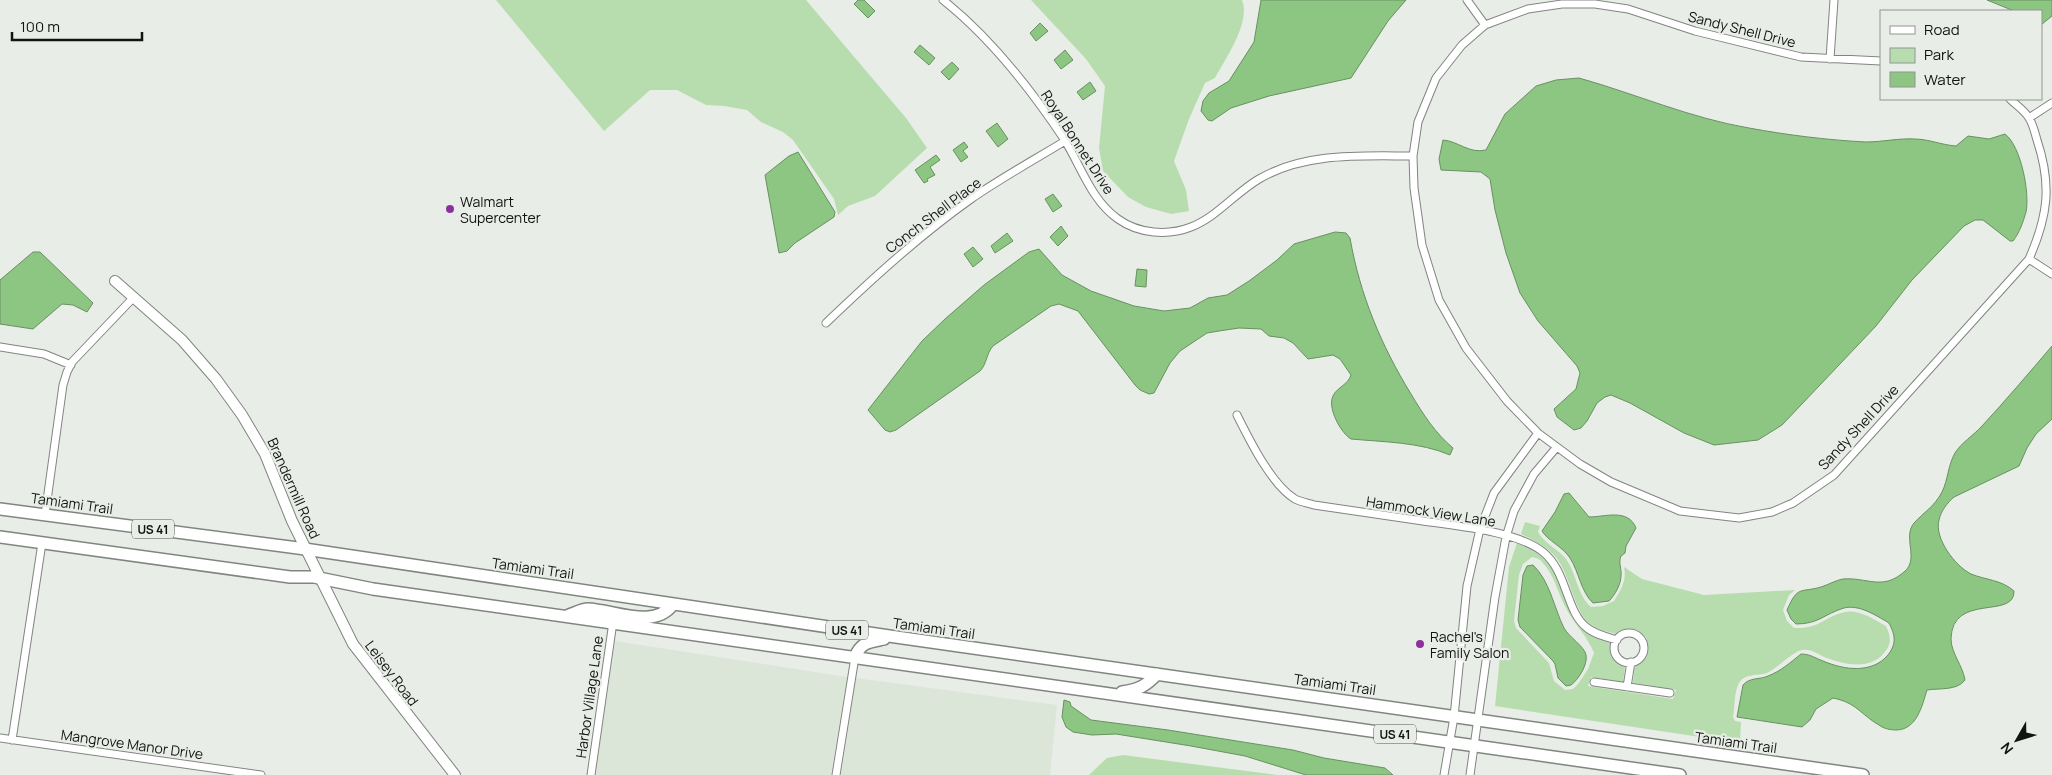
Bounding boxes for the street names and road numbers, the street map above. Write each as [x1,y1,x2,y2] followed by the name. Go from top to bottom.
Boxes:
[1686,6,1798,52] street label: Sandy Shell Drive
[1037,86,1119,198] street label: Royal Bonnet Drive
[881,173,985,257] street label: Conch Shell Place
[1813,380,1903,474] street label: Sandy Shell Drive
[263,435,325,541] street label: Brandermill Road
[30,488,114,518] street label: Tamiami Trail
[1365,491,1497,531] street label: Hammock View Lane
[132,520,174,538] road number: US 41
[491,553,575,583] street label: Tamiami Trail
[892,613,976,643] street label: Tamiami Trail
[826,620,868,640] road number: US 41
[571,635,607,759] street label: Harbor Village Lane
[361,636,423,710] street label: Leisey Road
[1293,669,1377,699] street label: Tamiami Trail
[1374,724,1416,744] road number: US 41
[60,725,204,763] street label: Mangrove Manor Drive
[1694,727,1778,757] street label: Tamiami Trail

